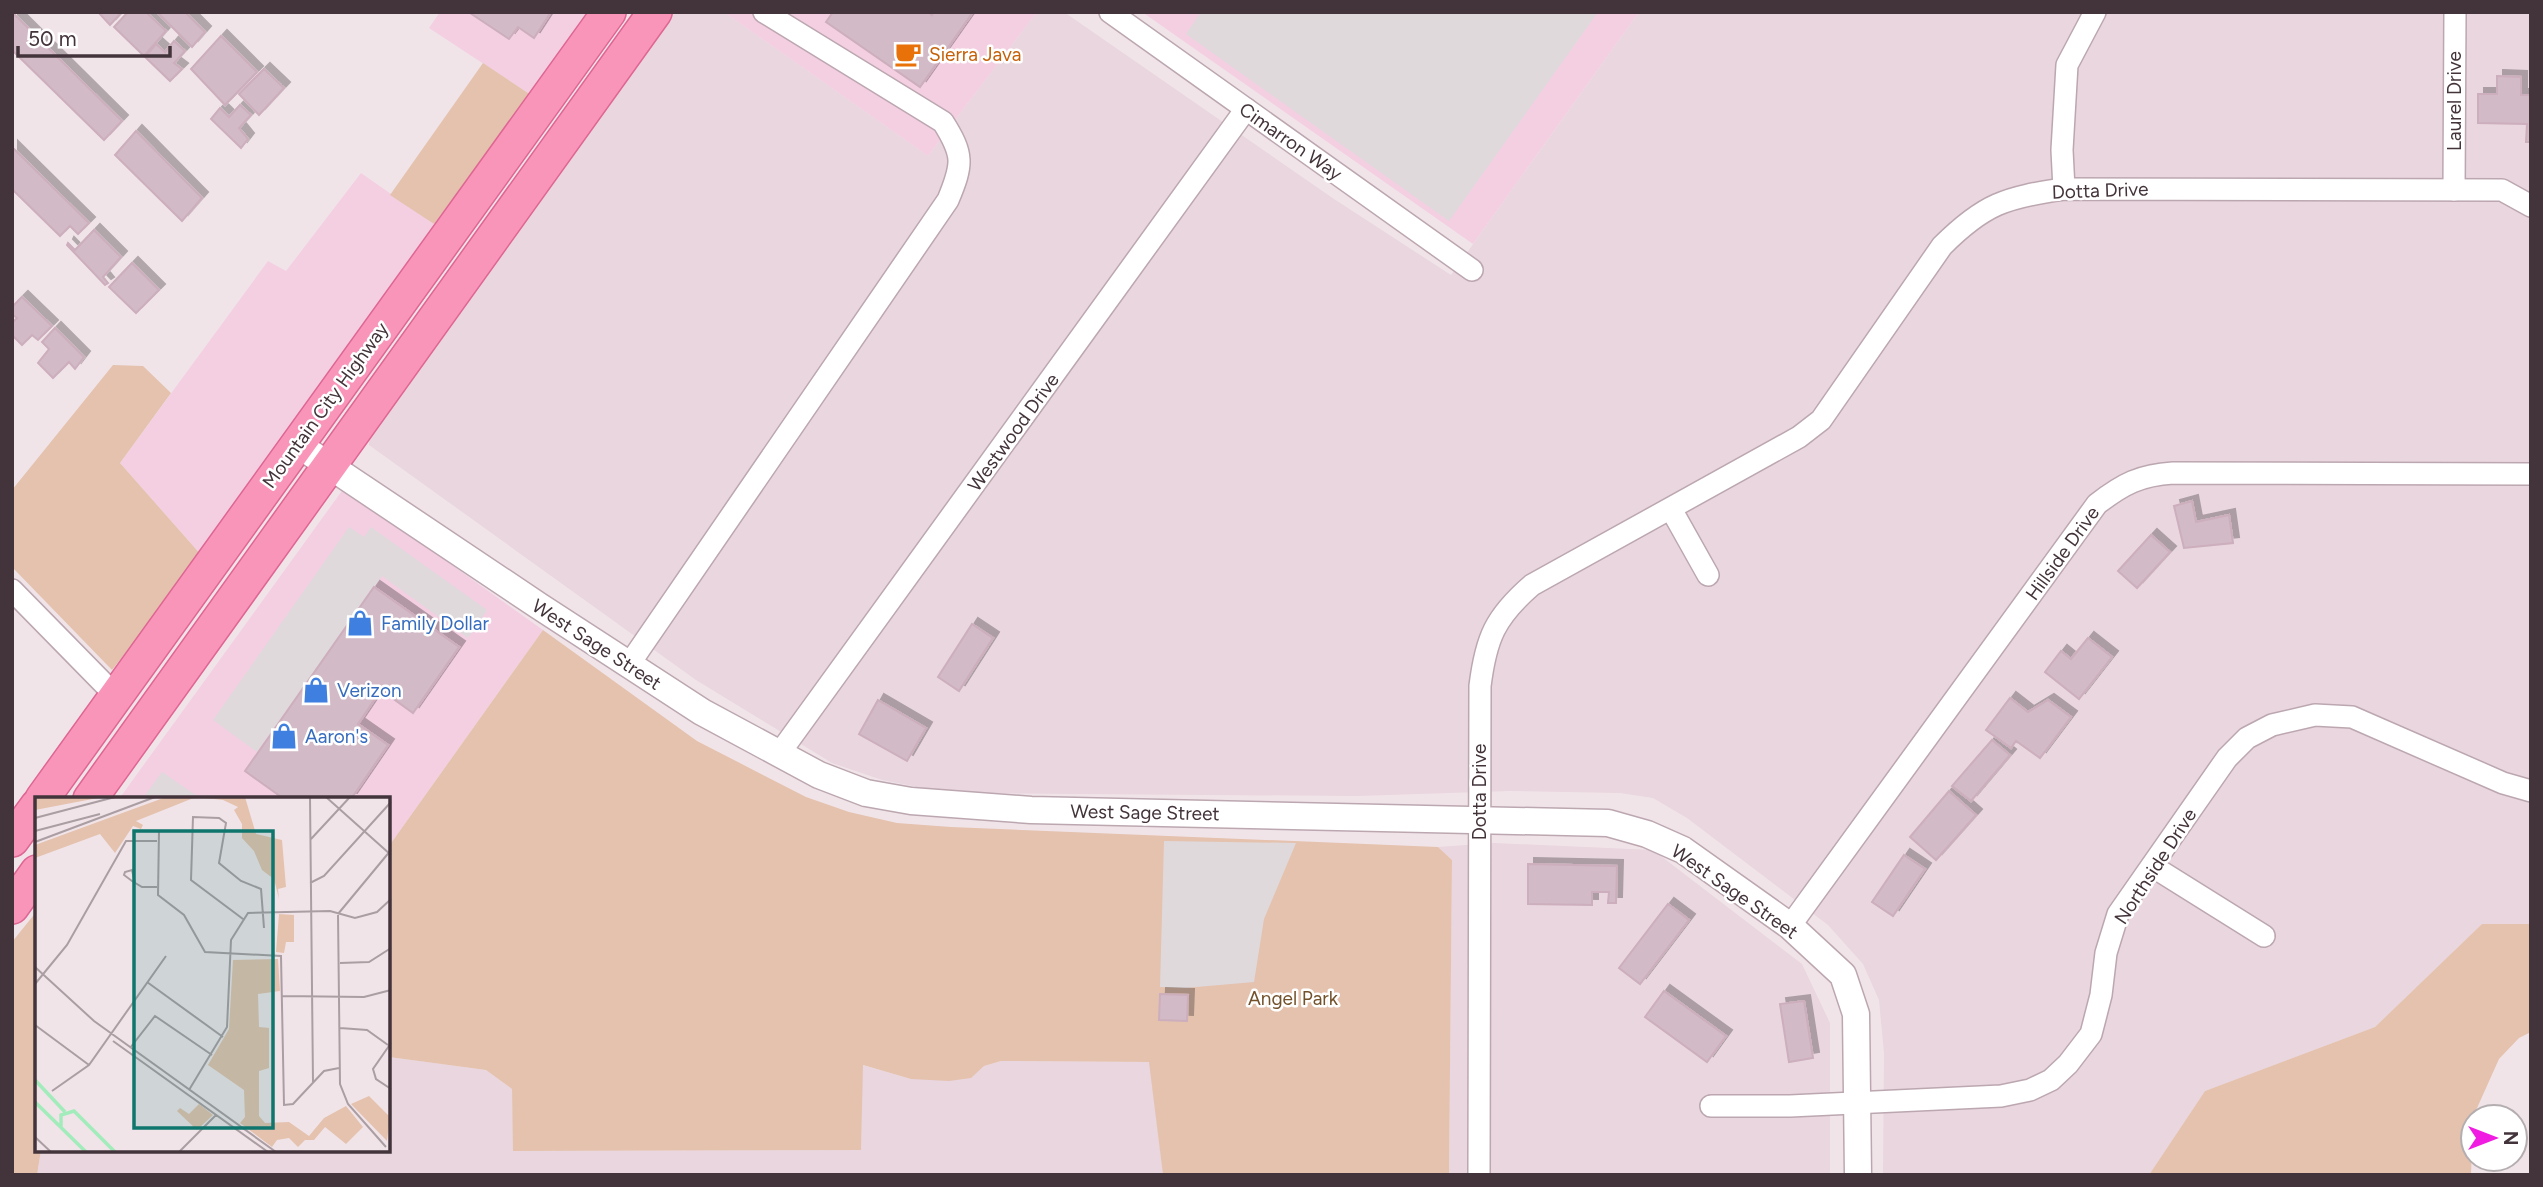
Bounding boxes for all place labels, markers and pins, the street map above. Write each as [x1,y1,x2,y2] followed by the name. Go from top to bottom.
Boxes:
[893,39,923,69] cafe icon: Sierra Java
[929,43,1021,66] place label: Sierra Java
[345,608,375,638] shop icon: Family Dollar
[381,612,489,635] place label: Family Dollar
[301,675,331,705] shop icon: Verizon
[337,679,402,702] place label: Verizon
[269,721,299,751] shop icon: Aaron's
[305,725,368,748] place label: Aaron's

